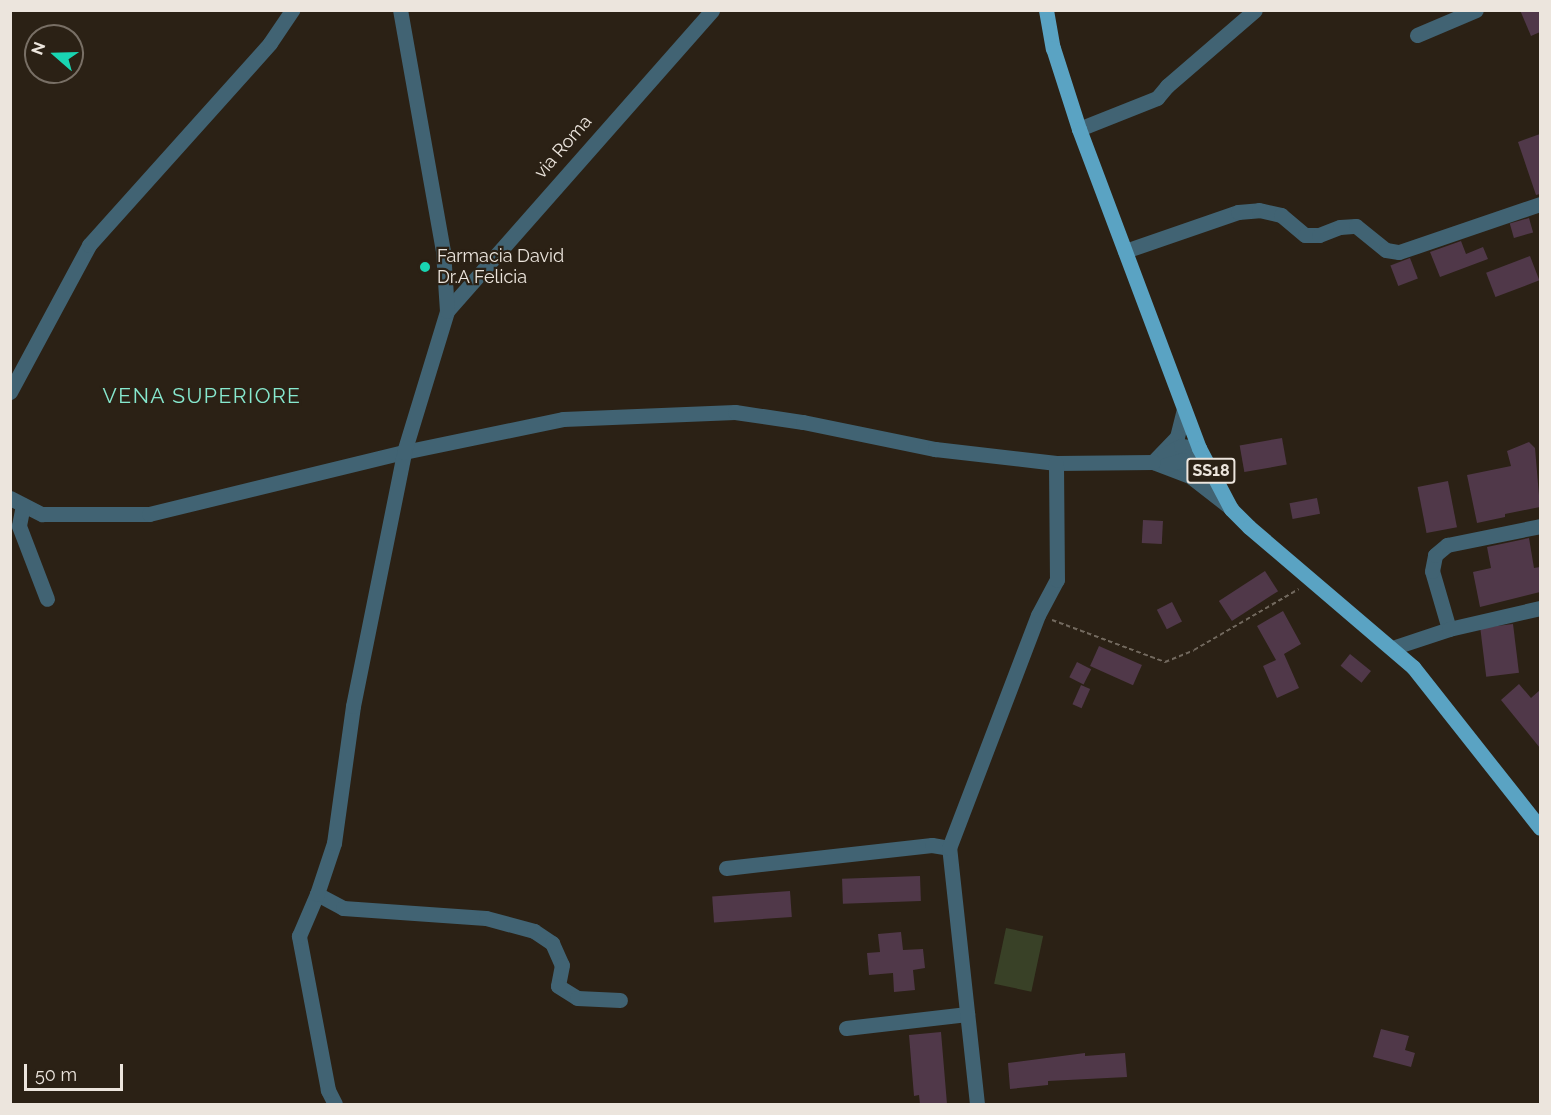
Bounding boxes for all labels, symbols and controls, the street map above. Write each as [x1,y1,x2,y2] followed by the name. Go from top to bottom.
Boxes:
[24,24,84,84] north arrow
[27,39,50,57] text: N
[530,111,596,183] street label: via Roma
[437,246,564,288] place label: Farmacia David Dr.A Felicia
[418,260,432,274] marker: Farmacia David Dr.A Felicia
[102,383,302,409] district label: VENA SUPERIORE
[1186,458,1236,484] road number: SS18
[27,1052,126,1090] scale bar
[35,1064,77,1085] text: 50 m

